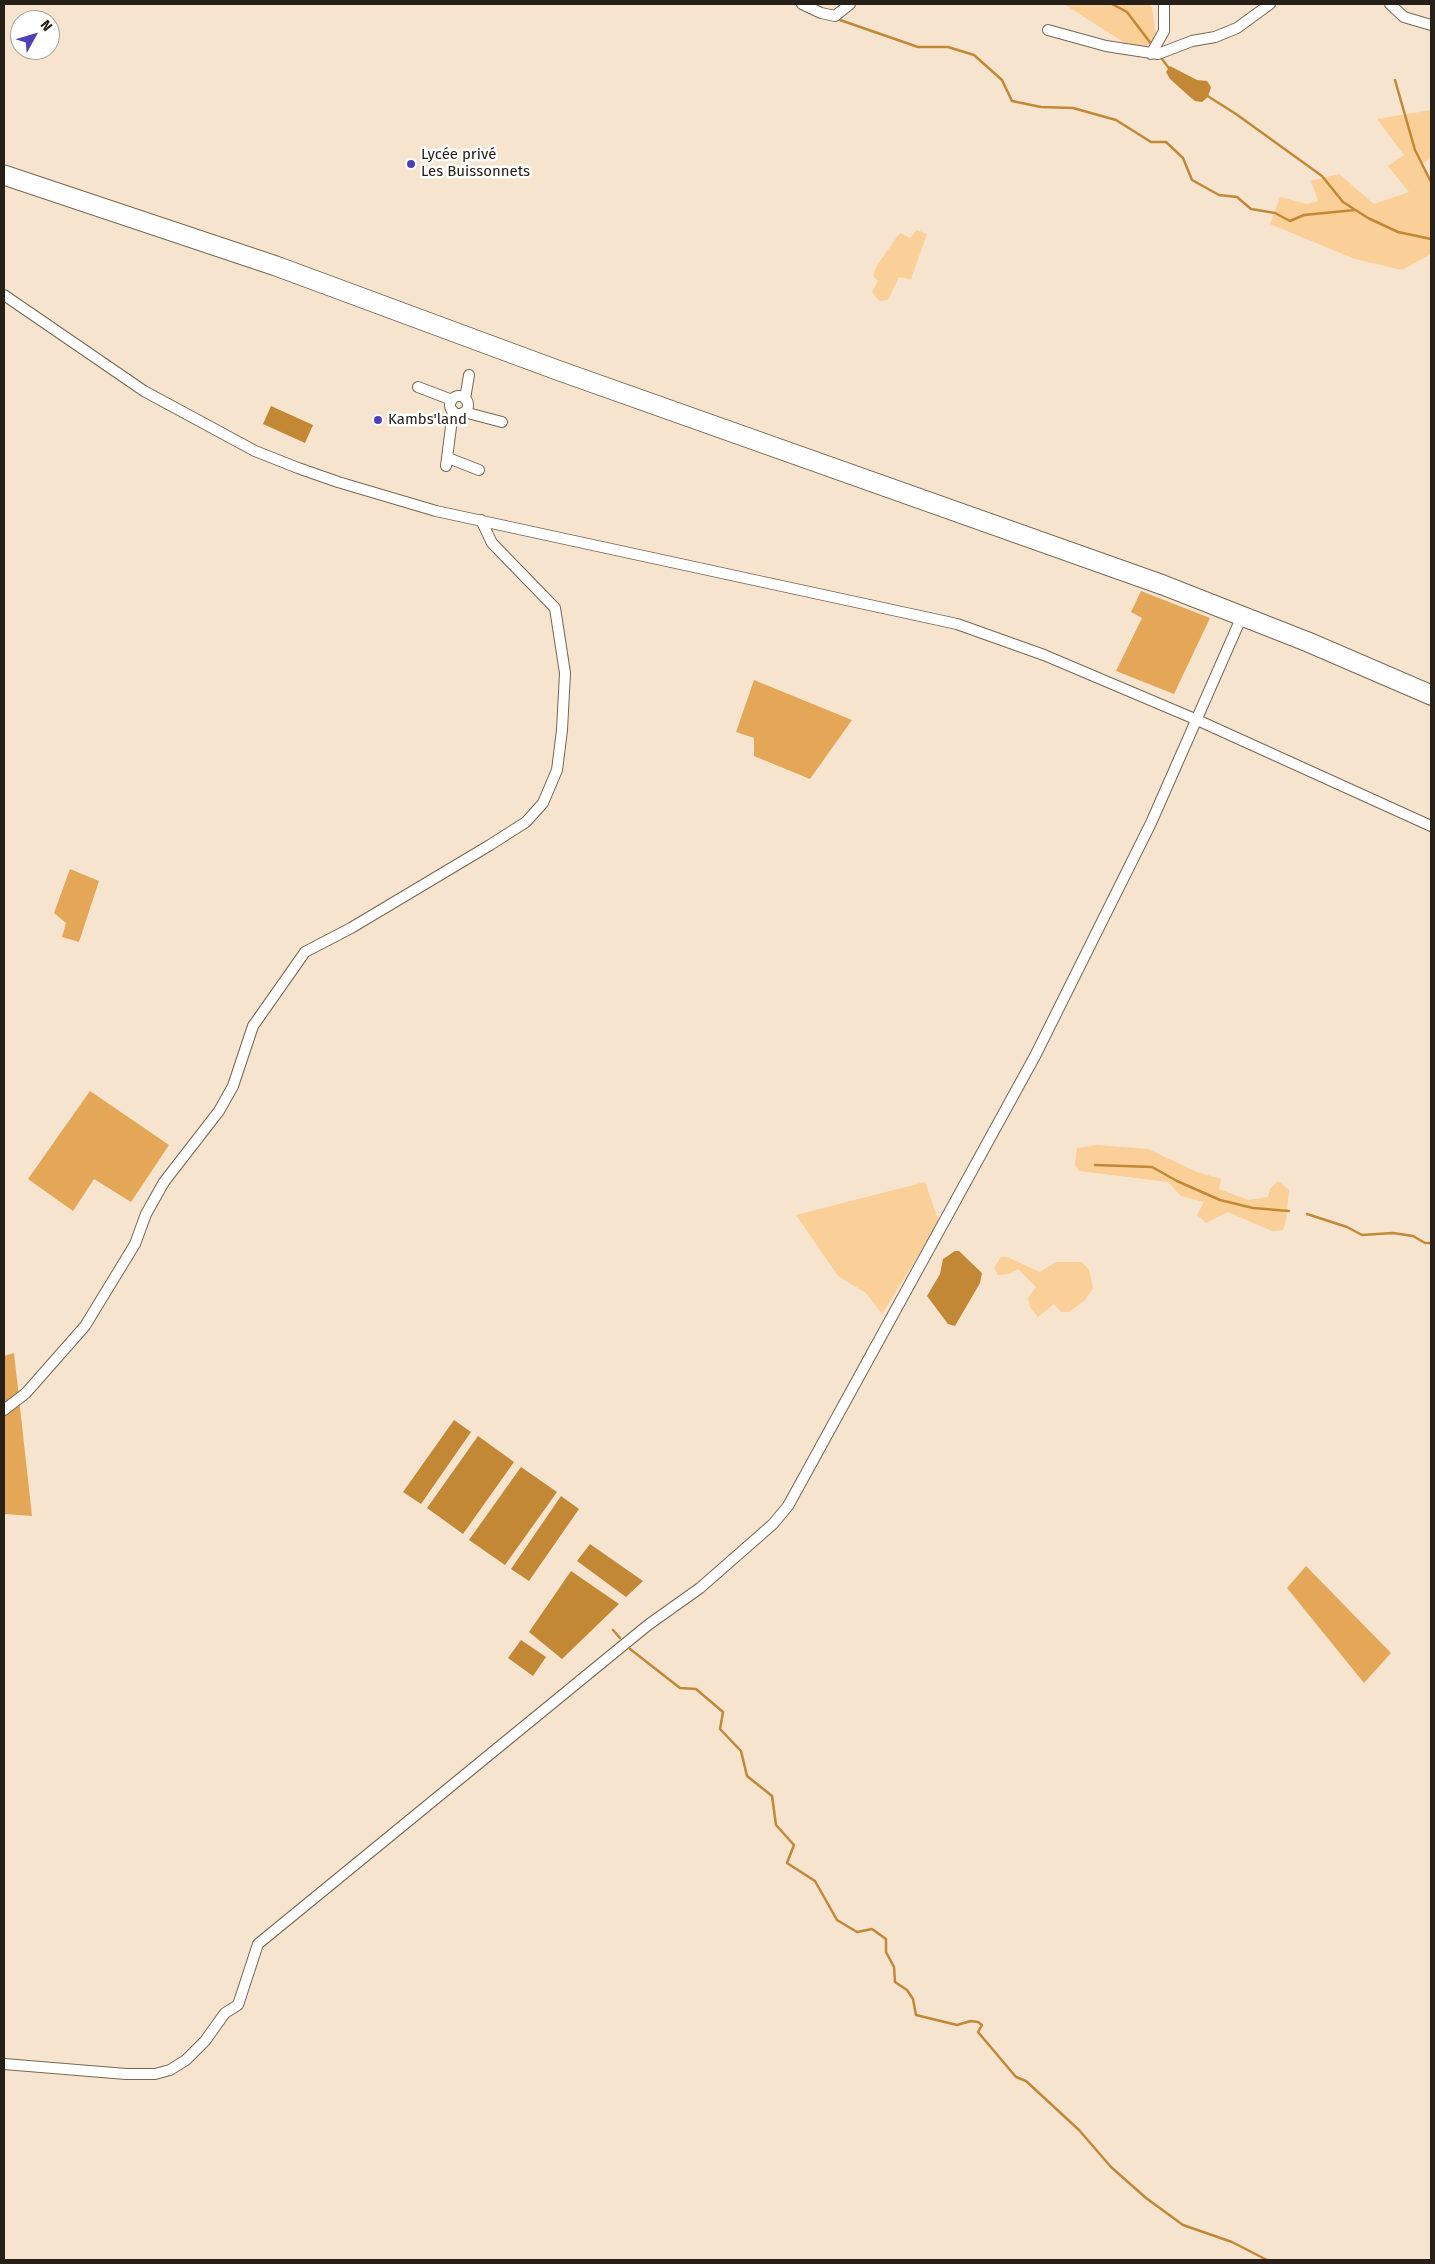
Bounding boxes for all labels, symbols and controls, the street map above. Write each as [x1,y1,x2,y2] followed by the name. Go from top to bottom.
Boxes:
[10,10,60,60] north arrow
[37,17,56,35] text: N
[421,146,530,181] place label: Lycée privé Les Buissonnets
[405,158,417,170] marker: Lycée privé Les Buissonnets
[388,411,467,429] place label: Kambs'land
[372,414,384,426] marker: Kambs'land

